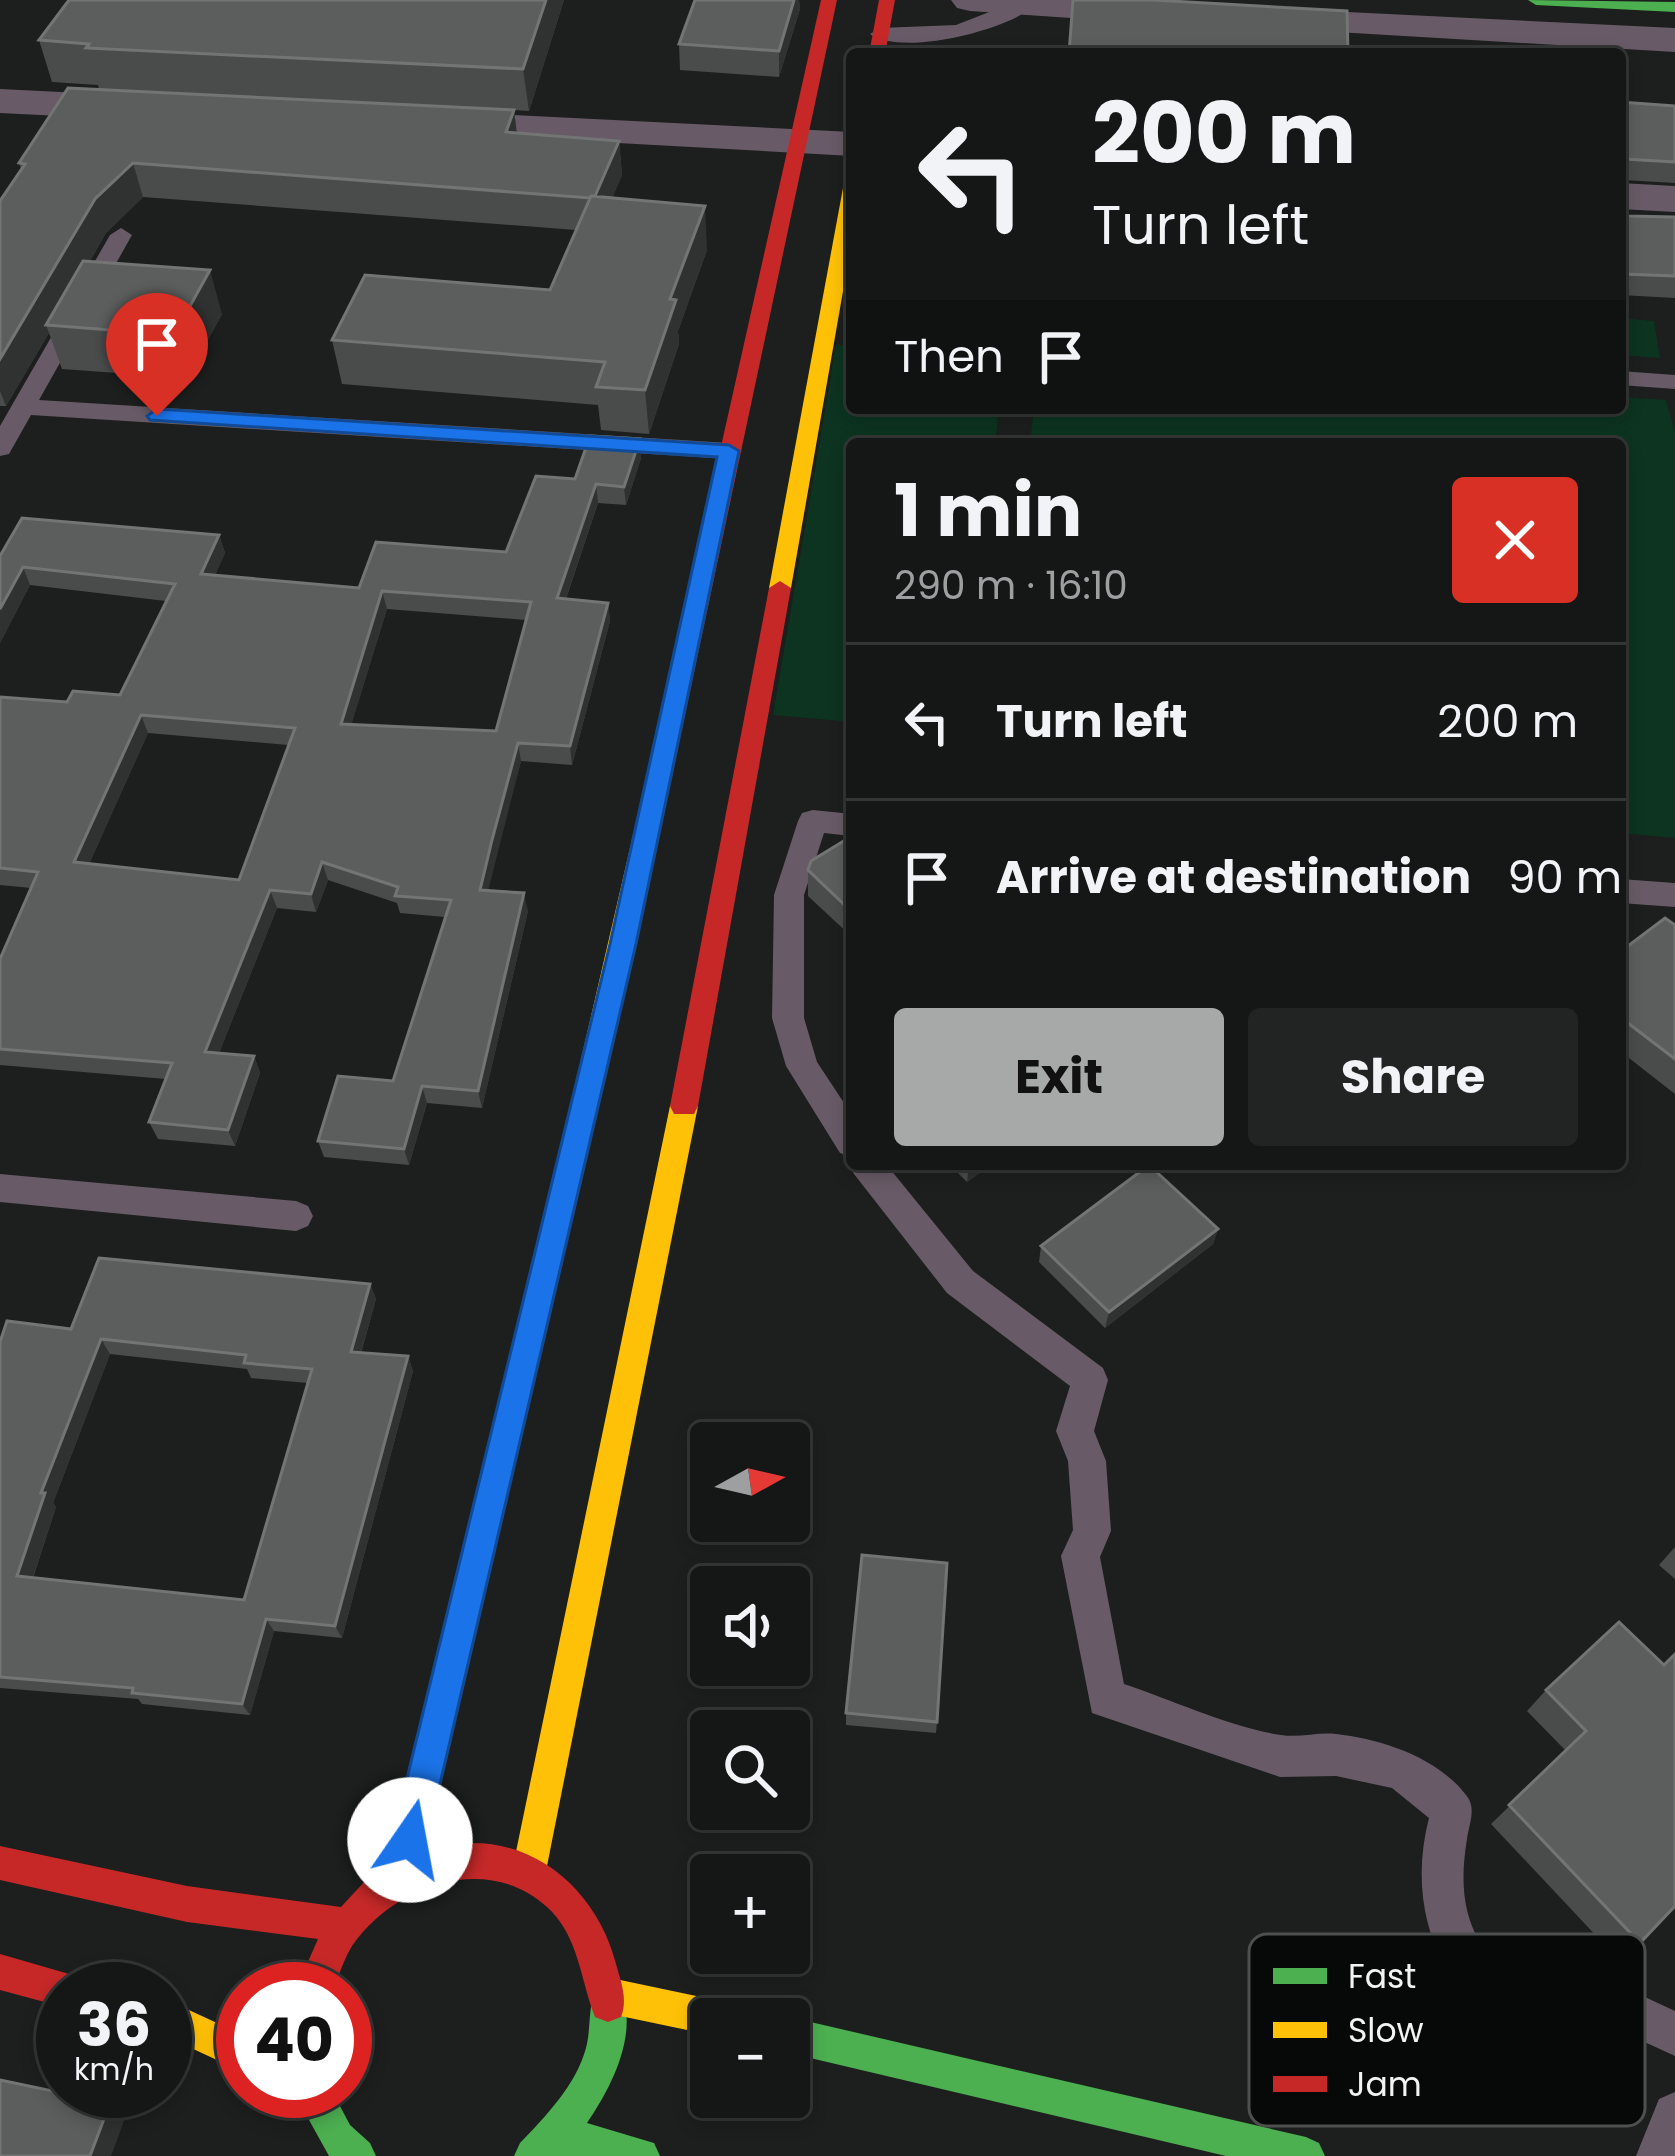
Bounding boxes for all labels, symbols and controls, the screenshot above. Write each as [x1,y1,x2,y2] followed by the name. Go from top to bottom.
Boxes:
[1092,75,1356,192] text: 200 m
[894,96,1050,252] icon: left
[1092,187,1309,263] text: Turn left
[106,293,208,416] pin
[124,311,190,377] icon: arrive
[1028,324,1094,390] icon: arrive
[894,325,1004,388] text: Then
[894,460,1082,561] text: 1 min
[1452,477,1578,603] button: close
[894,558,1128,613] text: 290 m · 16:10
[894,689,960,755] icon: left
[996,690,1188,753] text: Turn left
[1437,690,1578,753] text: 200 m
[894,845,960,911] icon: arrive
[996,846,1471,909] text: Arrive at destination
[1507,846,1622,909] text: 90 m
[894,1008,1224,1146] button: Exit
[1248,1008,1578,1146] button: Share
[690,1422,810,1542] north arrow
[690,1422,810,2118] map controls
[690,1566,810,1686] button: sound
[690,1710,810,1830] button: search
[347,1777,473,1903] position arrow
[690,1854,810,1974] button: +
[1249,1934,1645,2126] legend
[1348,1953,1416,2000] text: Fast
[216,1962,372,2118] speed limit sign: 40
[77,1983,151,2067] text: 36
[690,1998,810,2118] button: −
[1348,2007,1424,2054] text: Slow
[74,2048,154,2091] text: km/h
[1348,2061,1422,2108] text: Jam

